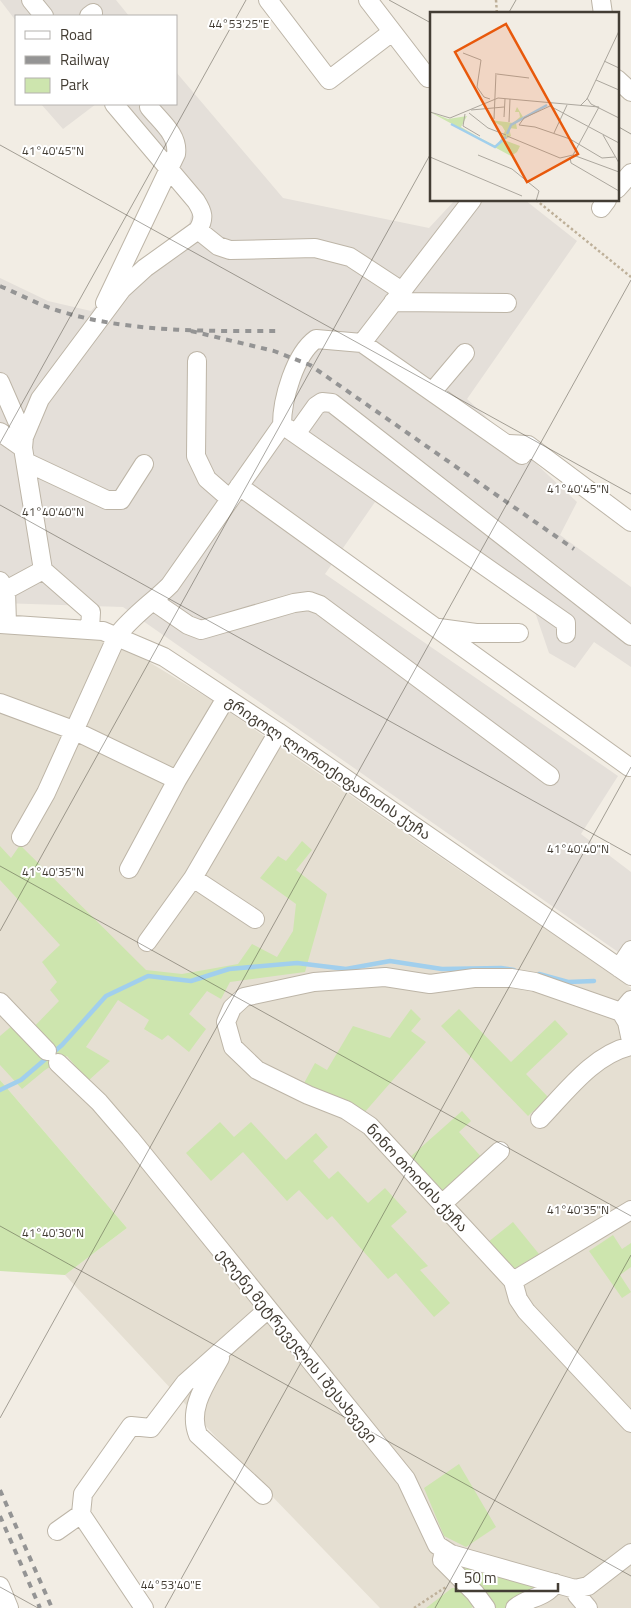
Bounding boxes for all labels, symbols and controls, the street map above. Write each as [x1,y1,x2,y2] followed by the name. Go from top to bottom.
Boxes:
[430,12,618,201] inset map
[209,14,270,33] text: 44°53'25"E
[15,15,178,105] legend
[60,23,92,46] text: Road
[60,48,110,71] text: Railway
[60,73,89,96] text: Park
[22,141,84,160] text: 41°40'45"N
[547,479,609,498] text: 41°40'45"N
[22,502,84,521] text: 41°40'40"N
[221,690,436,845] street label: გრიგოლ ლორთქიფანიძის ქუჩა
[547,839,609,858] text: 41°40'40"N
[22,862,84,881] text: 41°40'35"N
[361,1118,474,1237] street label: ნინო თოიძის ქუჩა
[547,1200,609,1219] text: 41°40'35"N
[22,1223,84,1242] text: 41°40'30"N
[211,1243,383,1448] street label: ელენე მეტრეველის I შესახვევი
[456,1560,558,1592] scale bar
[464,1566,497,1589] text: 50 m
[141,1575,202,1594] text: 44°53'40"E

